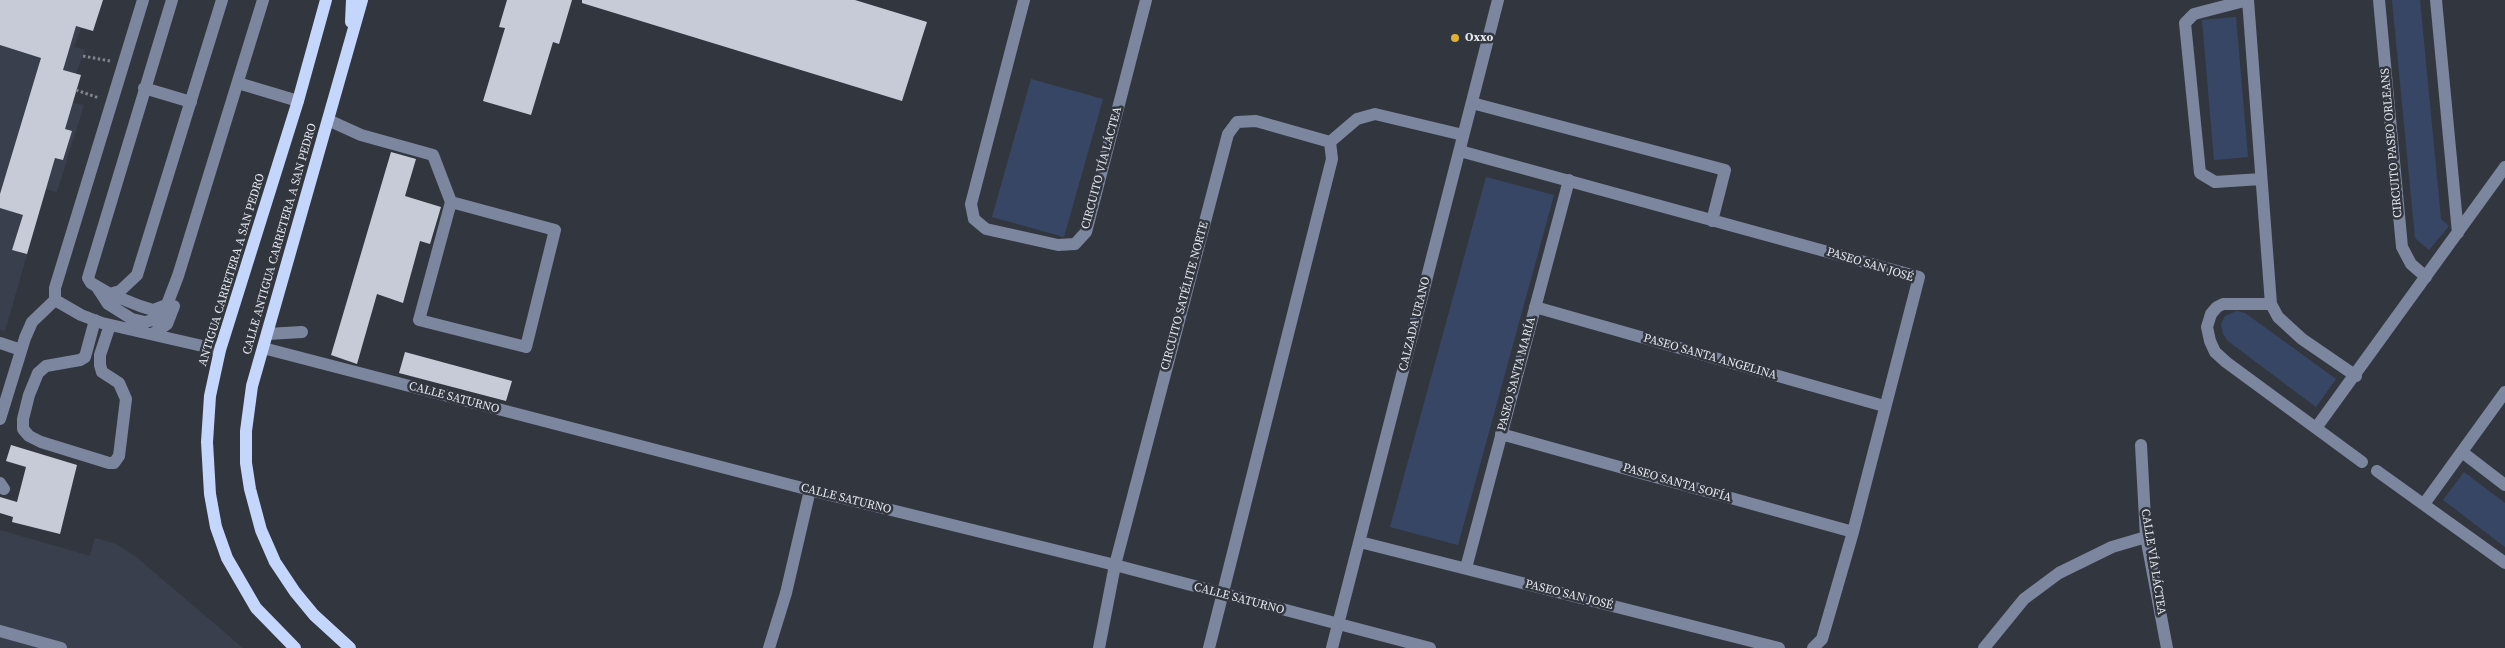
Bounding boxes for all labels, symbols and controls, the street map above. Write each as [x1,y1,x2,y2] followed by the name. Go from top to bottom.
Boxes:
[1465,31,1493,45] place label: Oxxo
[1449,32,1461,44] marker: Oxxo
[2378,68,2406,218] street label: CIRCUITO PASEO ORLEANS
[1079,105,1125,231] street label: CIRCUITO VÍA LÁCTEA
[240,122,320,356] street label: CALLE ANTIGUA CARRETERA A SAN PEDRO
[196,172,268,368] street label: ANTIGUA CARRETERA A SAN PEDRO
[1158,220,1212,372] street label: CIRCUITO SATÉLITE NORTE
[1825,245,1915,285] street label: PASEO SAN JOSÉ
[1396,275,1434,373] street label: CALZADA URANO
[1495,315,1539,433] street label: PASEO SANTA MARÍA
[1642,331,1778,383] street label: PASEO SANTA ANGELINA
[407,379,501,417] street label: CALLE SATURNO
[1621,461,1733,505] street label: PASEO SANTA SOFÍA
[799,481,893,517] street label: CALLE SATURNO
[2137,508,2169,616] street label: CALLE VÍA LÁCTEA
[1523,577,1615,613] street label: PASEO SAN JOSÉ
[1192,580,1286,618] street label: CALLE SATURNO

